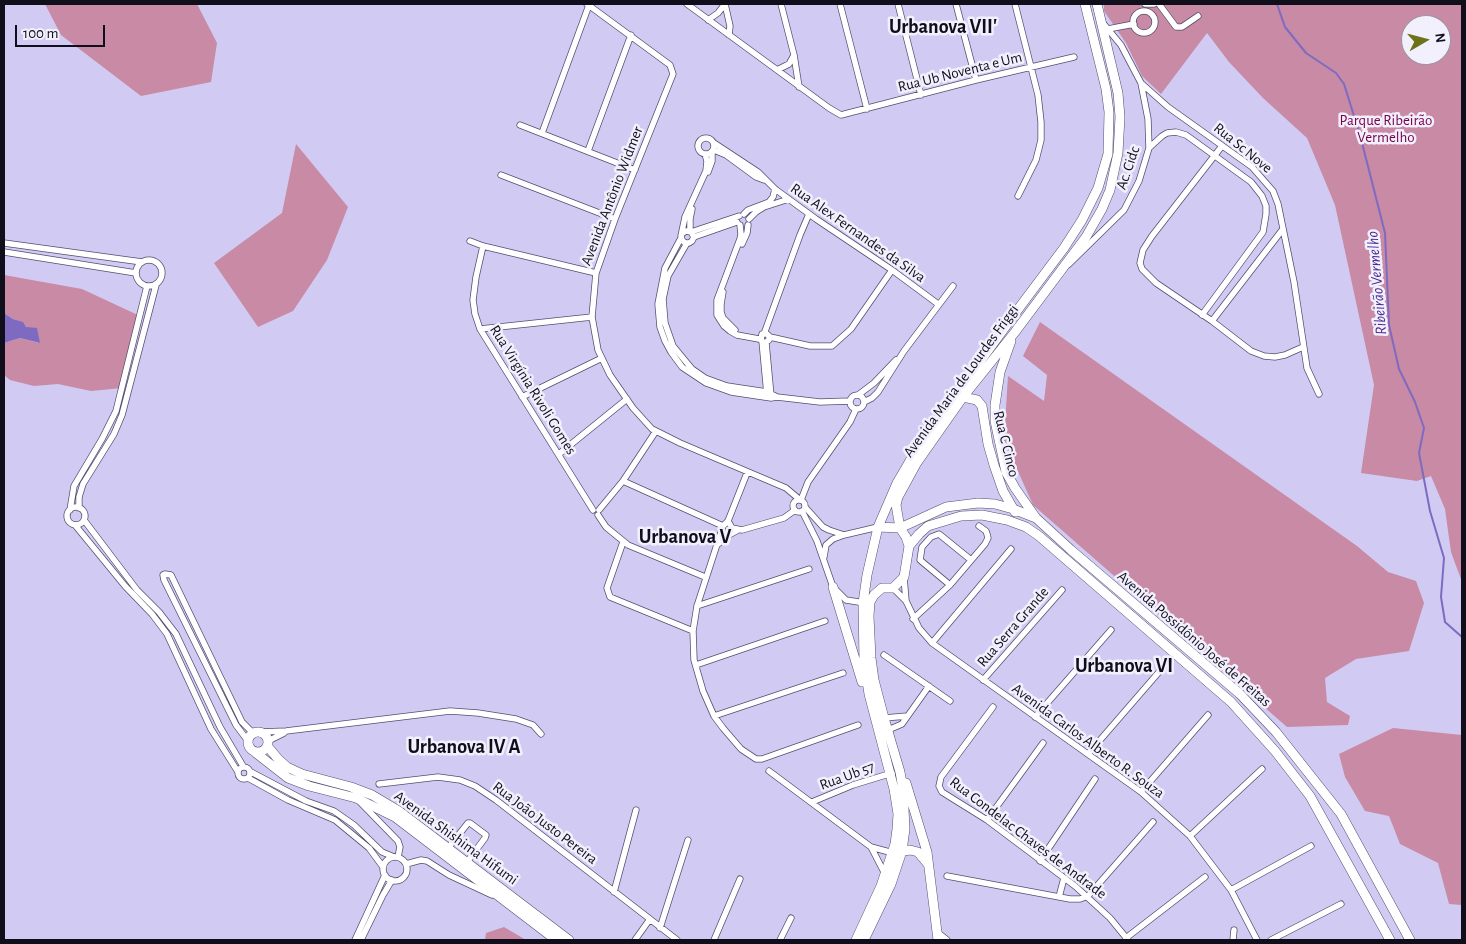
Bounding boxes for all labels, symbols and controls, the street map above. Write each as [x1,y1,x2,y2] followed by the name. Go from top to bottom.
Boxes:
[18,15,108,47] scale bar
[889,15,997,39] district label: Urbanova VII'
[1401,15,1451,65] north arrow
[23,26,58,41] text: 100 m
[1432,32,1447,44] text: N
[896,48,1024,96] street label: Rua Ub Noventa e Um
[1340,111,1432,146] park label: Parque Ribeirão Vermelho
[1210,119,1276,177] street label: Rua Sc Nove
[577,124,647,268] street label: Avenida Antônio Widmer
[1112,144,1144,192] street label: Ac. Cidc
[787,180,929,286] street label: Rua Alex Fernandes da Silva
[1363,230,1391,336] water label: Ribeirão Vermelho
[899,301,1023,461] street label: Avenida Maria de Lourdes Friggi
[486,322,580,458] street label: Rua Virgínia Rivoli Gomes
[989,409,1023,479] street label: Rua C Cinco
[639,525,731,549] district label: Urbanova V
[1113,567,1275,711] street label: Avenida Possidônio José de Freitas
[973,583,1053,671] street label: Rua Serra Grande
[1075,654,1173,678] district label: Urbanova VI
[1008,680,1168,802] street label: Avenida Carlos Alberto R. Souza
[407,735,521,759] district label: Urbanova IV A
[817,758,877,794] street label: Rua Ub 57
[946,773,1110,903] street label: Rua Condelac Chaves de Andrade
[489,778,601,868] street label: Rua João Justo Pereira
[391,787,521,889] street label: Avenida Shishima Hifumi

